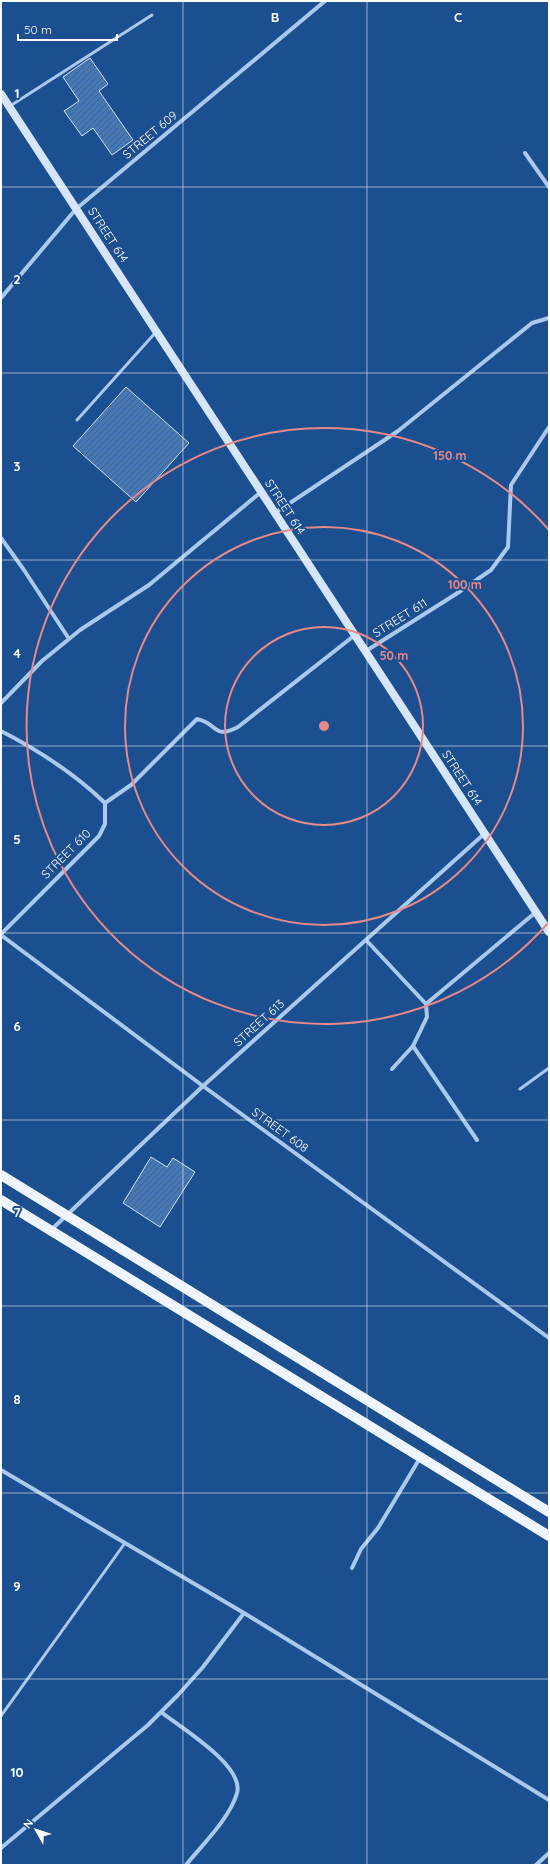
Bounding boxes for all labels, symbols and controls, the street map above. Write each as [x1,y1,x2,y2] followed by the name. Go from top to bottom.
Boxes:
[271,9,279,25] text: B
[454,9,462,25] text: C
[18,16,117,42] scale bar
[24,22,52,37] text: 50 m
[14,85,20,101] text: 1
[119,107,180,162] street label: STREET 609
[85,204,132,265] street label: STREET 614
[13,271,21,287] text: 2
[433,448,467,463] text: 150 m
[14,458,21,474] text: 3
[262,476,309,537] street label: STREET 614
[448,577,482,592] text: 100 m
[370,595,430,640] street label: STREET 611
[13,645,21,661] text: 4
[380,648,408,663] text: 50 m
[317,719,331,733] centre of rings
[439,747,486,808] street label: STREET 614
[38,826,94,882] street label: STREET 610
[13,831,21,847] text: 5
[230,996,287,1049] street label: STREET 613
[13,1018,21,1034] text: 6
[249,1104,312,1155] street label: STREET 608
[13,1204,21,1220] text: 7
[13,1391,21,1407] text: 8
[13,1578,21,1594] text: 9
[10,1764,24,1780] text: 10
[16,1810,56,1850] north arrow
[20,1816,36,1831] text: N

